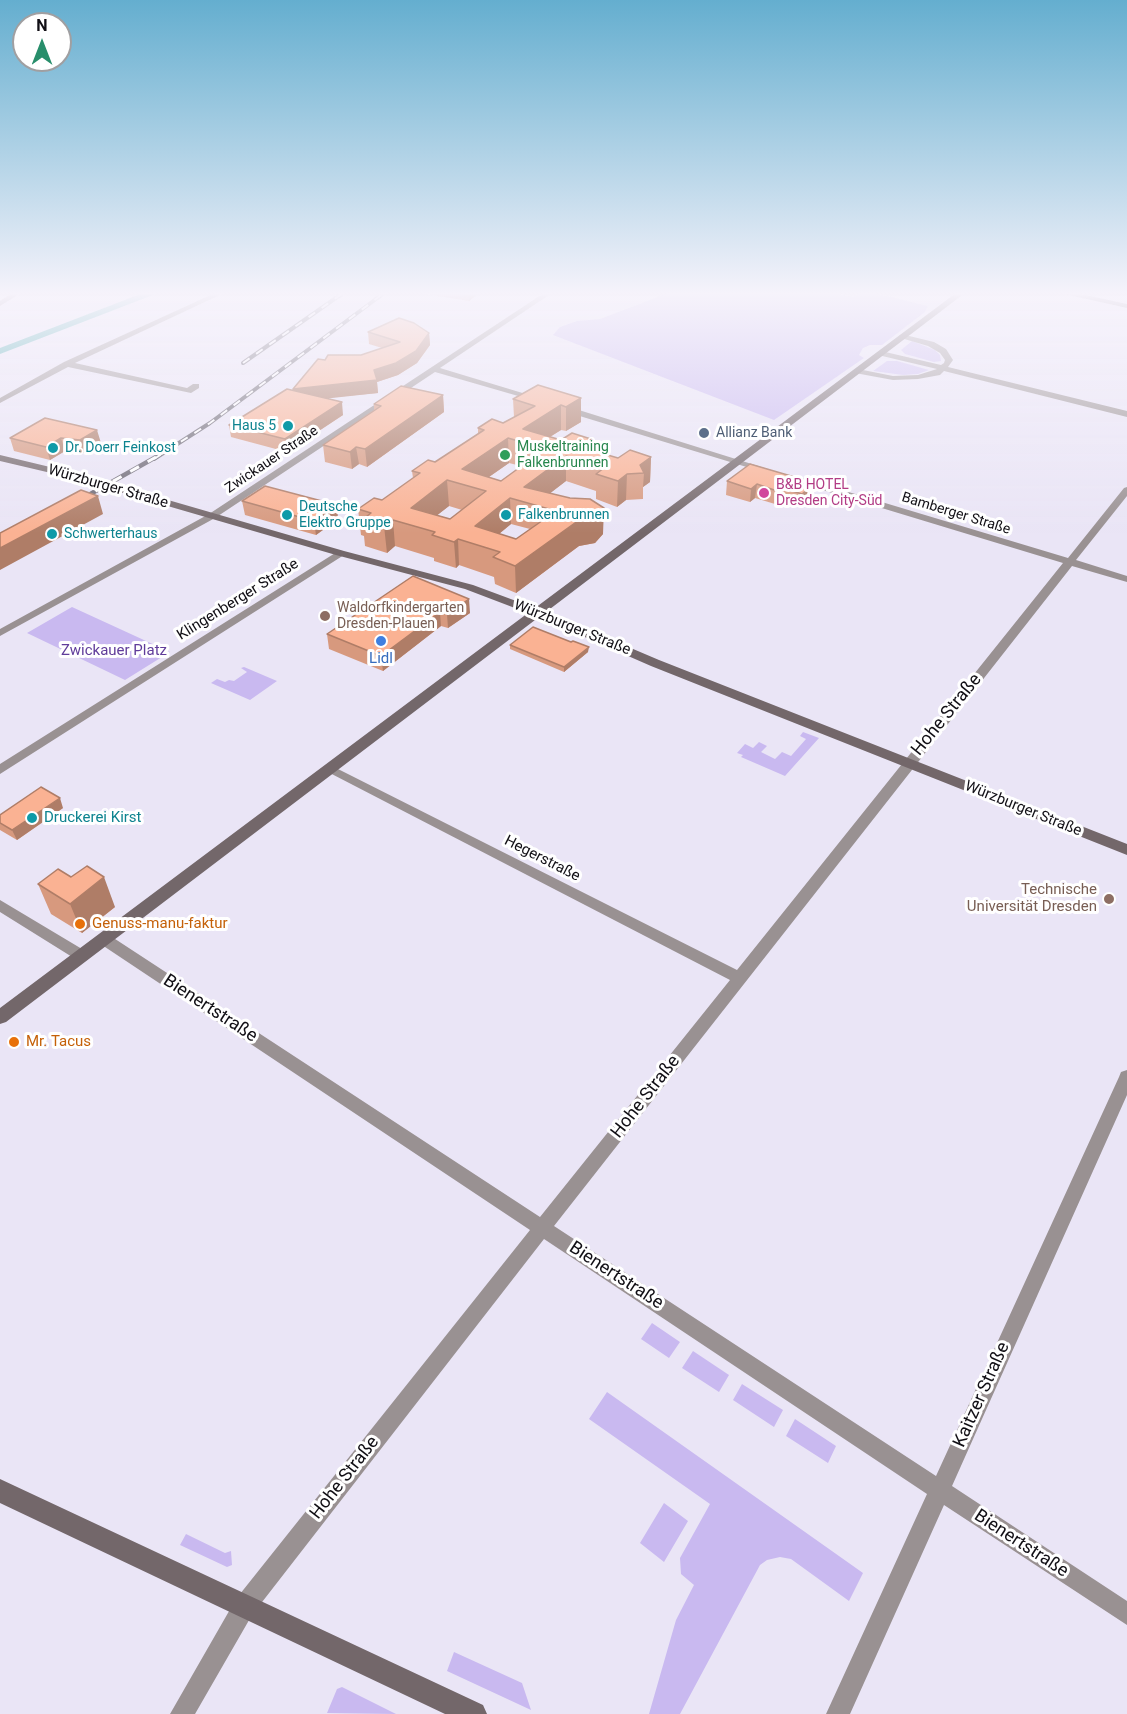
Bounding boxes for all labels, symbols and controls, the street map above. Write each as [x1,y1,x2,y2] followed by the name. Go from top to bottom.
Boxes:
[12,12,72,72] north arrow
[36,16,48,35] text: N
[232,418,276,434] place label: Haus 5
[281,419,295,433] marker: Haus 5
[222,423,322,497] street label: Zwickauer Straße
[716,425,792,441] place label: Allianz Bank
[697,426,711,440] marker: Allianz Bank
[517,439,609,472] place label: Muskeltraining Falkenbrunnen
[65,440,176,456] place label: Dr. Doerr Feinkost
[46,441,60,455] marker: Dr. Doerr Feinkost
[498,448,512,462] marker: Muskeltraining Falkenbrunnen
[46,461,170,513] street label: Würzburger Straße
[776,477,882,509] place label: B&B HOTEL Dresden City-Süd
[757,486,771,500] marker: B&B HOTEL Dresden City-Süd
[900,489,1012,539] street label: Bamberger Straße
[299,499,391,532] place label: Deutsche Elektro Gruppe
[518,507,610,523] place label: Falkenbrunnen
[280,508,294,522] marker: Deutsche Elektro Gruppe
[499,508,513,522] marker: Falkenbrunnen
[64,526,157,542] place label: Schwerterhaus
[45,527,59,541] marker: Schwerterhaus
[174,555,302,645] street label: Klingenberger Straße
[511,596,633,660] street label: Würzburger Straße
[337,600,464,632] place label: Waldorfkindergarten Dresden-Plauen
[318,609,332,623] marker: Waldorfkindergarten Dresden-Plauen
[374,634,388,648] marker: Lidl
[61,642,167,660] park label: Zwickauer Platz
[369,650,393,668] place label: Lidl
[907,670,987,760] street label: Hohe Straße
[962,777,1084,841] street label: Würzburger Straße
[44,809,142,827] place label: Druckerei Kirst
[25,811,39,825] marker: Druckerei Kirst
[501,832,583,886] street label: Hegerstraße
[967,881,1097,916] place label: Technische Universität Dresden
[1102,892,1116,906] marker: Technische Universität Dresden
[92,915,228,933] place label: Genuss-manu-faktur
[73,917,87,931] marker: Genuss-manu-faktur
[159,971,261,1047] street label: Bienertstraße
[26,1033,91,1051] place label: Mr. Tacus
[7,1035,21,1049] marker: Mr. Tacus
[607,1051,685,1143] street label: Hohe Straße
[565,1238,667,1314] street label: Bienertstraße
[949,1339,1015,1451] street label: Kaitzer Straße
[306,1432,384,1524] street label: Hohe Straße
[970,1506,1072,1582] street label: Bienertstraße

